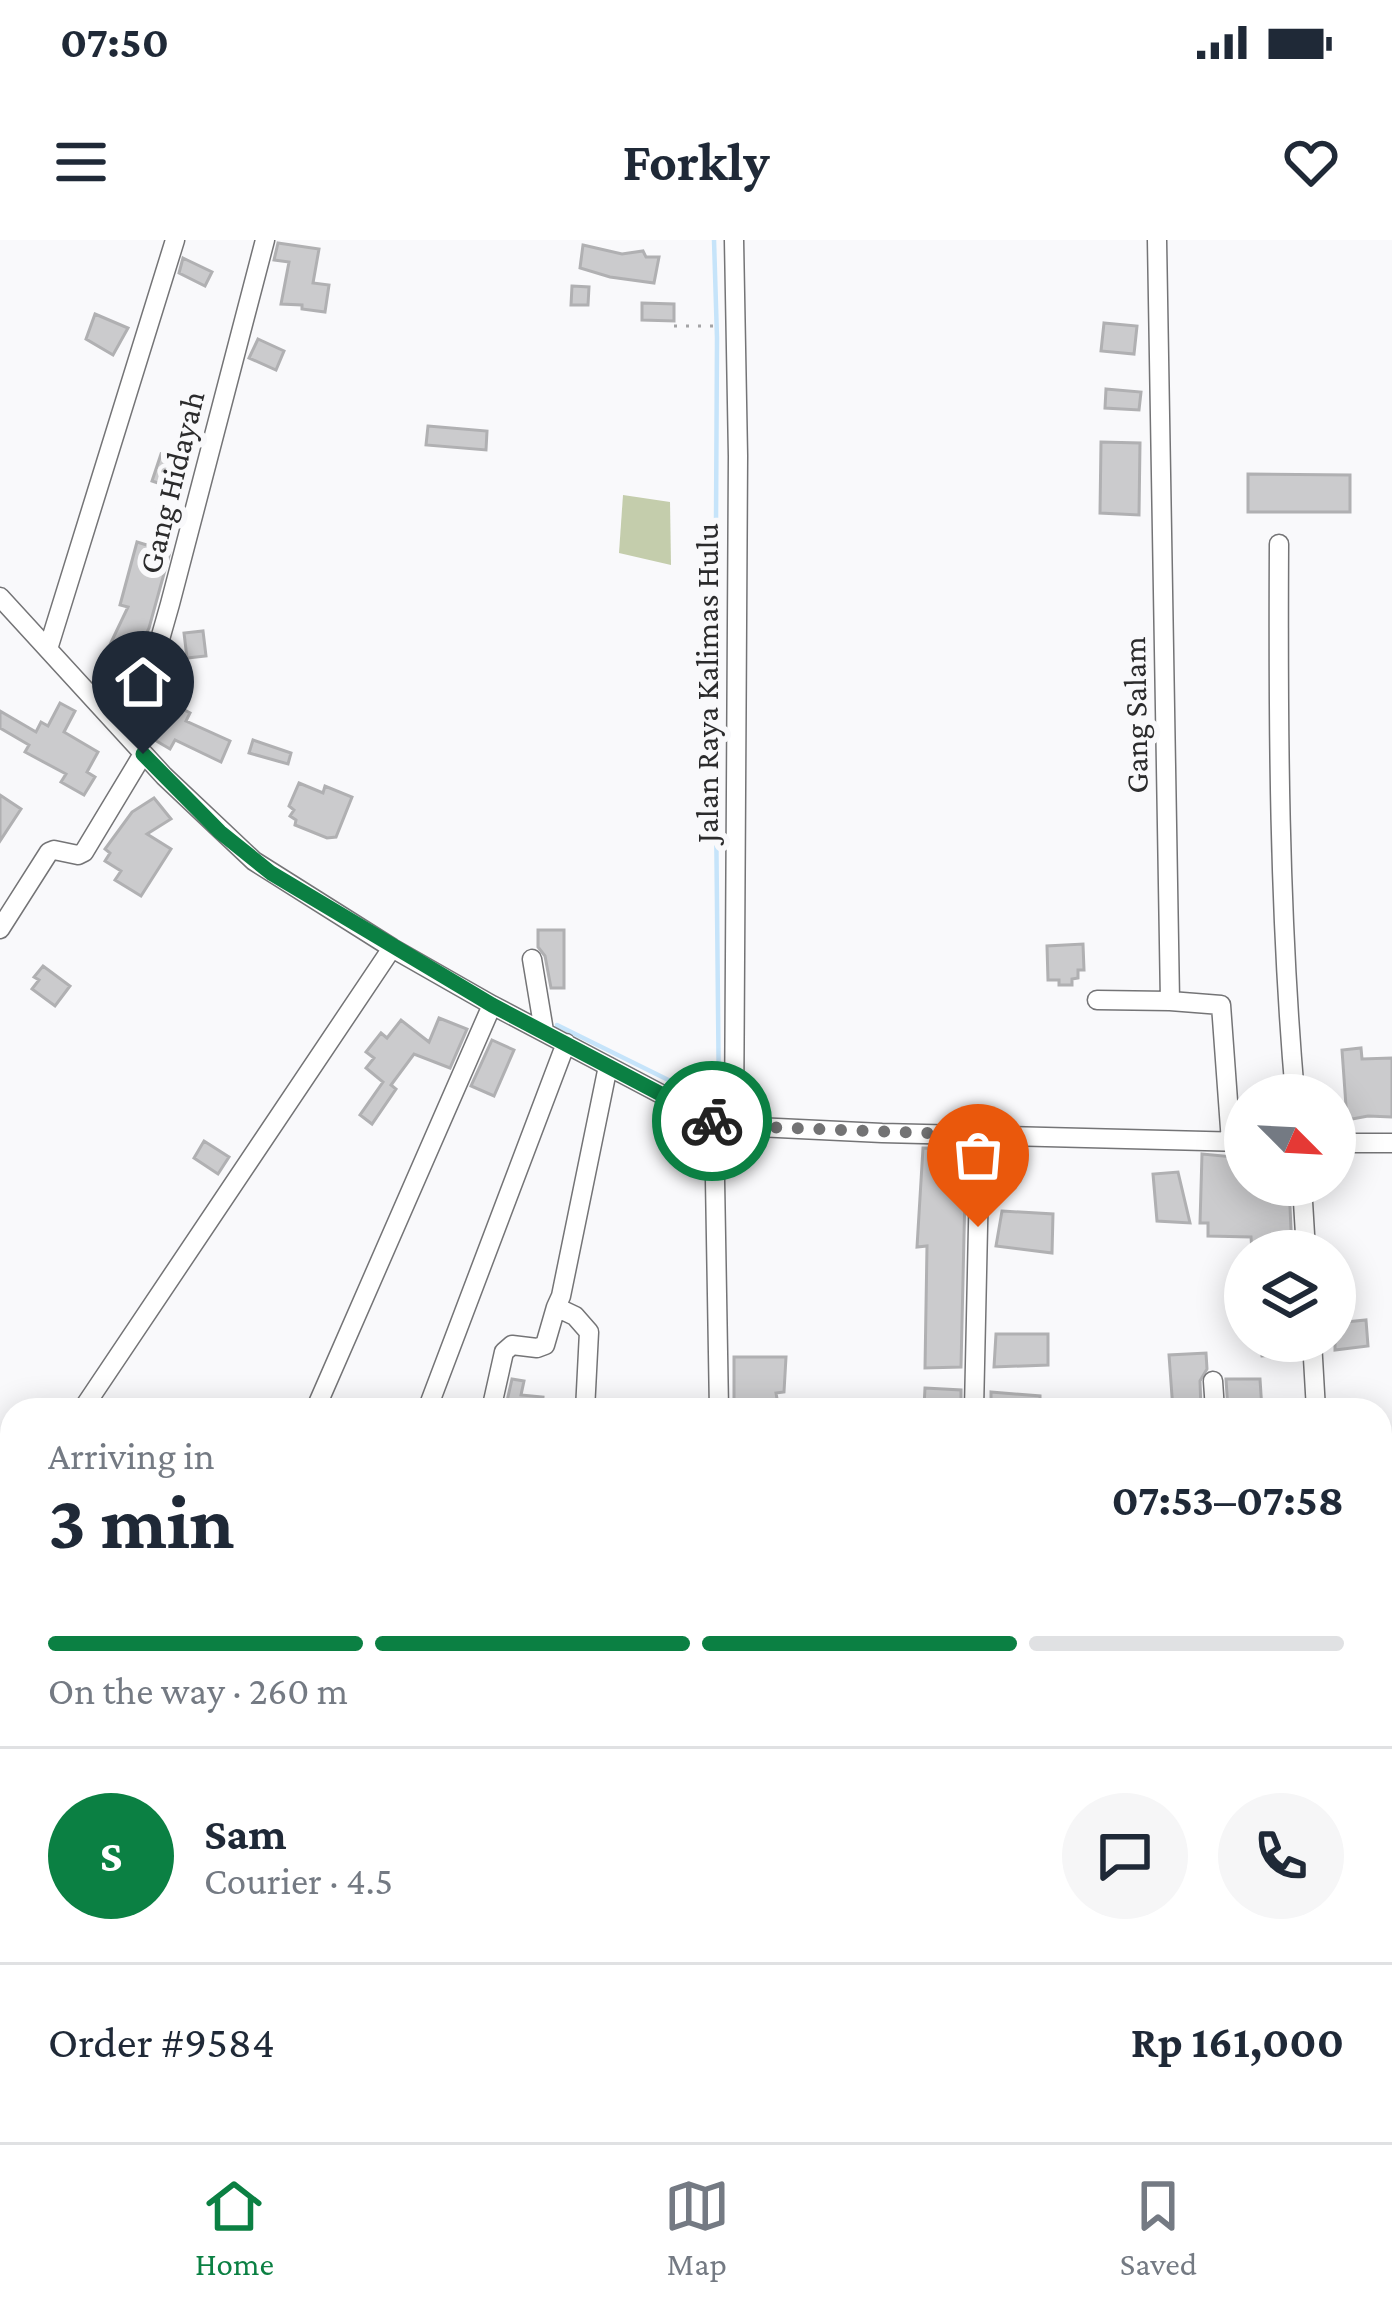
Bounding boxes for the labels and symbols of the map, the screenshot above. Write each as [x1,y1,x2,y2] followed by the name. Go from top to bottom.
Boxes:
[130,387,212,577] street label: Gang Hidayah
[688,523,725,846] street label: Jalan Raya Kalimas Hulu
[92,631,194,754] pin
[1115,636,1155,794] street label: Gang Salam
[652,1061,772,1181] courier
[1224,1074,1356,1206] north arrow
[927,1104,1029,1227] pin

